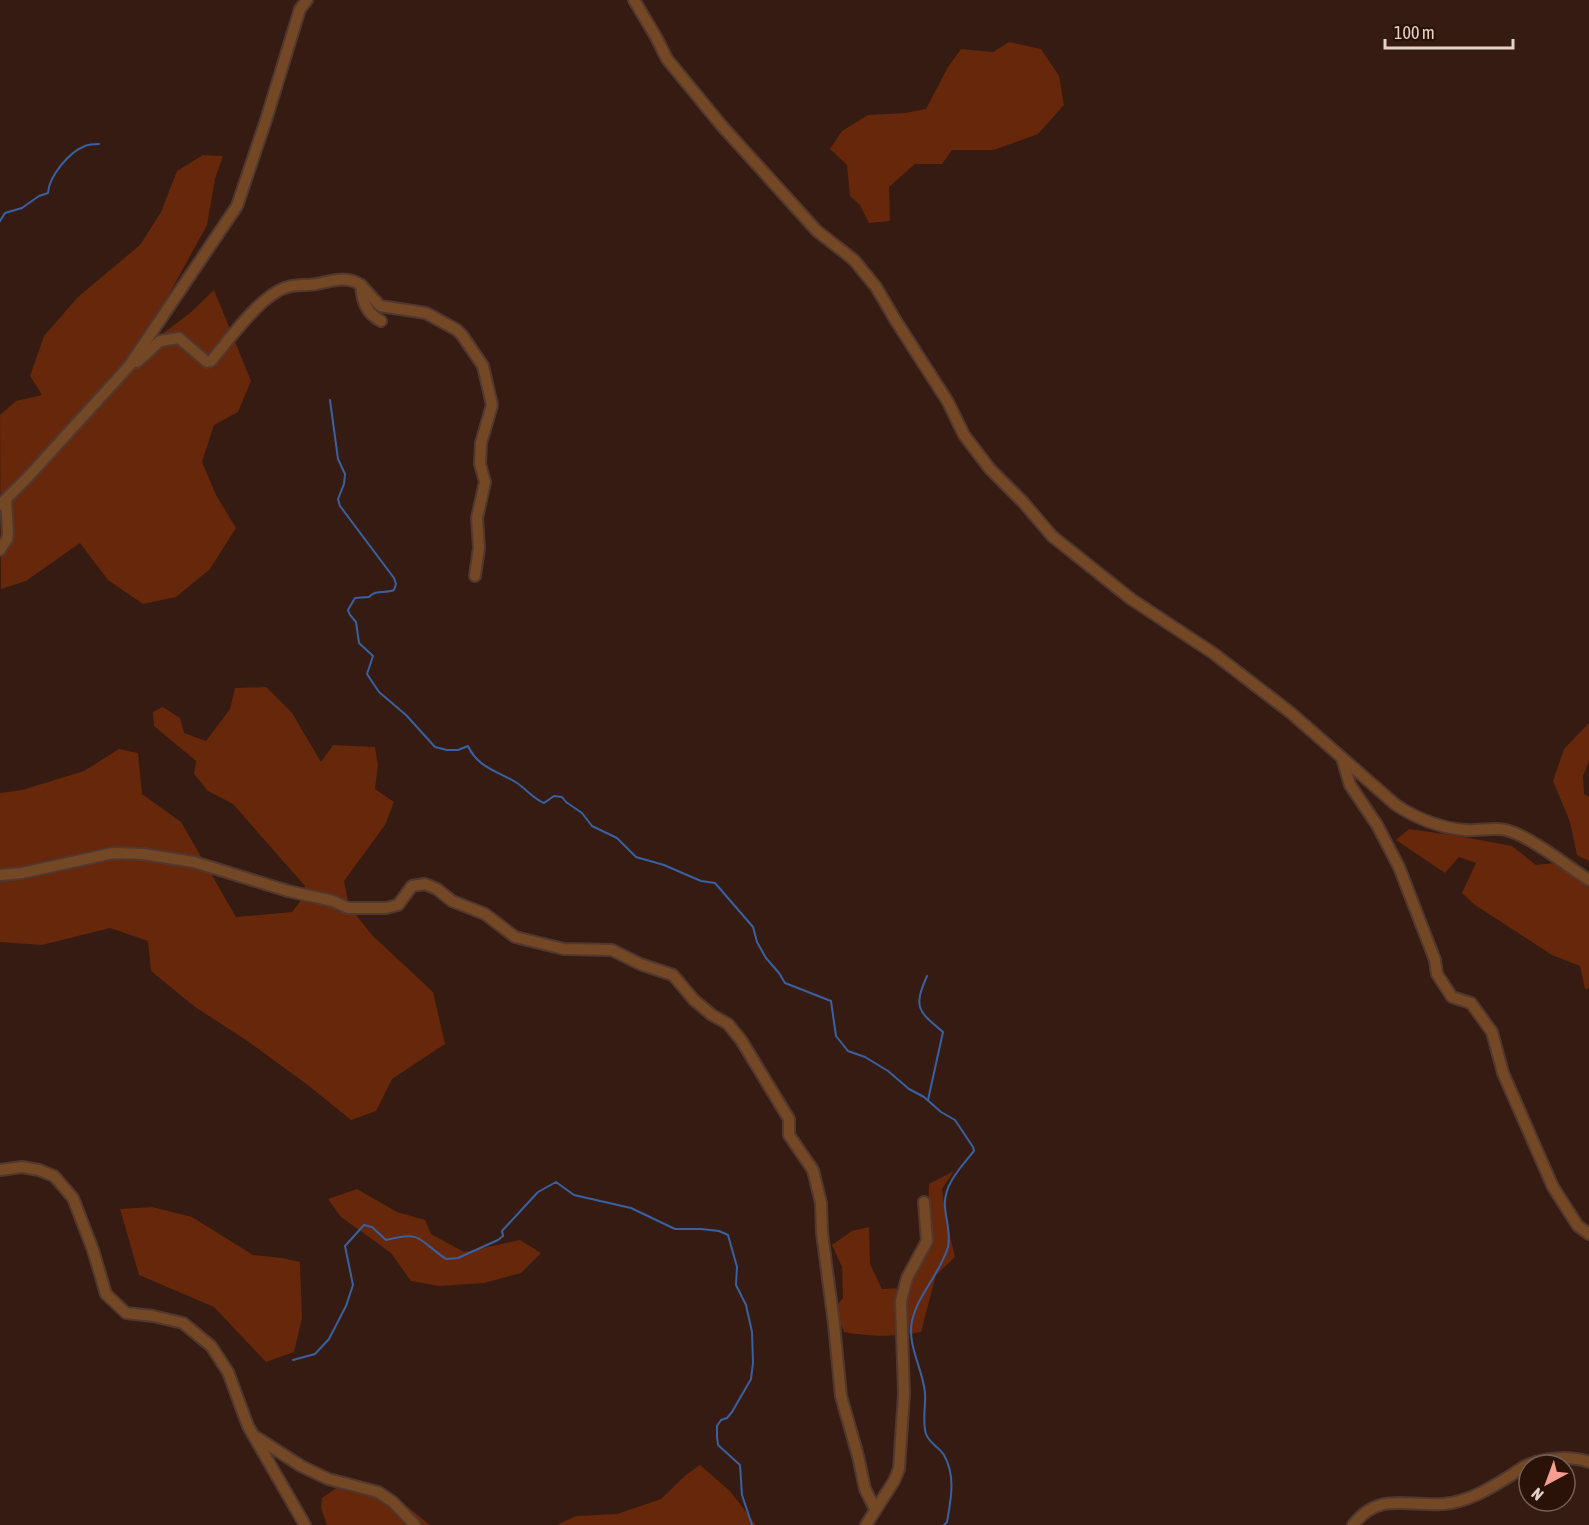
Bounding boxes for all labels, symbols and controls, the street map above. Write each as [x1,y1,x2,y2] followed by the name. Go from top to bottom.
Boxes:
[1385,12,1512,50] scale bar
[1394,22,1435,43] text: 100 m
[1517,1453,1577,1513] north arrow
[1528,1484,1547,1504] text: N

